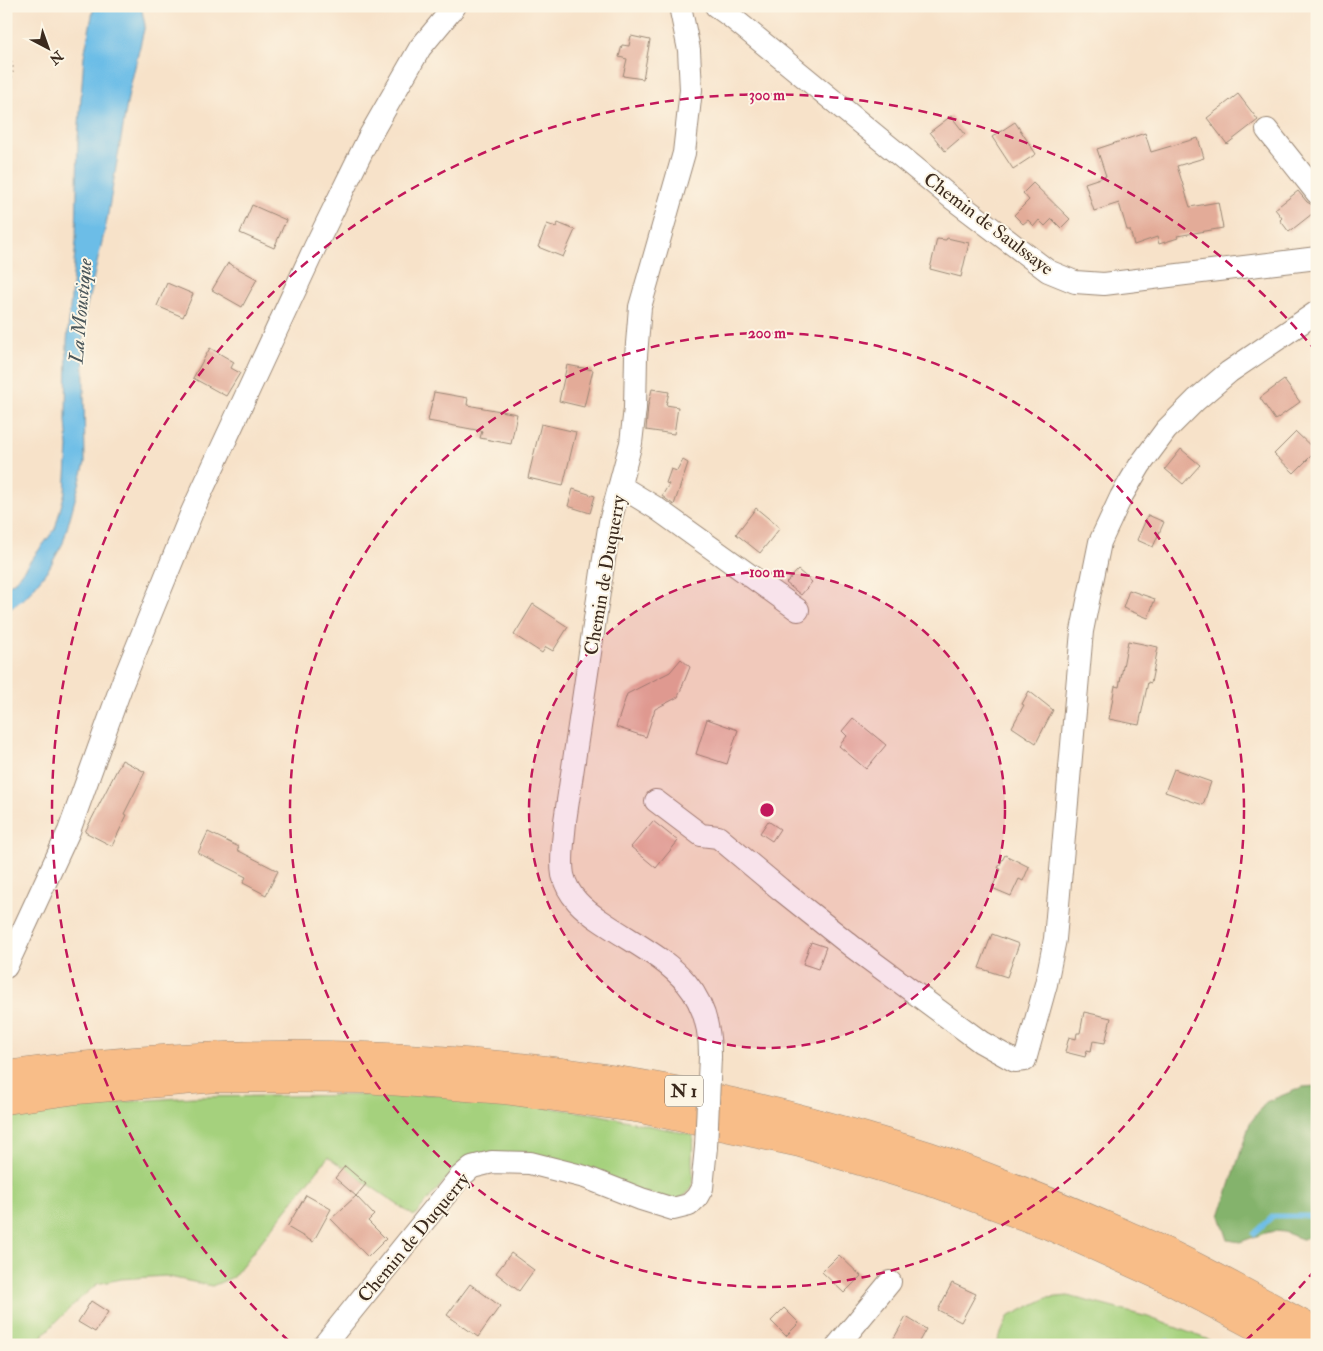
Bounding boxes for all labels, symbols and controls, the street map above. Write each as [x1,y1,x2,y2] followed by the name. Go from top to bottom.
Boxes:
[22,22,72,72] north arrow
[46,46,67,68] text: N
[749,86,785,105] text: 300 m
[919,167,1058,281] street label: Chemin de Saulssaye
[63,257,98,366] water label: La Moustique
[748,324,786,343] text: 200 m
[579,493,631,657] street label: Chemin de Duquerry
[749,563,785,582] text: 100 m
[758,801,776,819] centre of rings
[665,1076,703,1106] road number: N 1
[352,1167,475,1307] street label: Chemin de Duquerry

